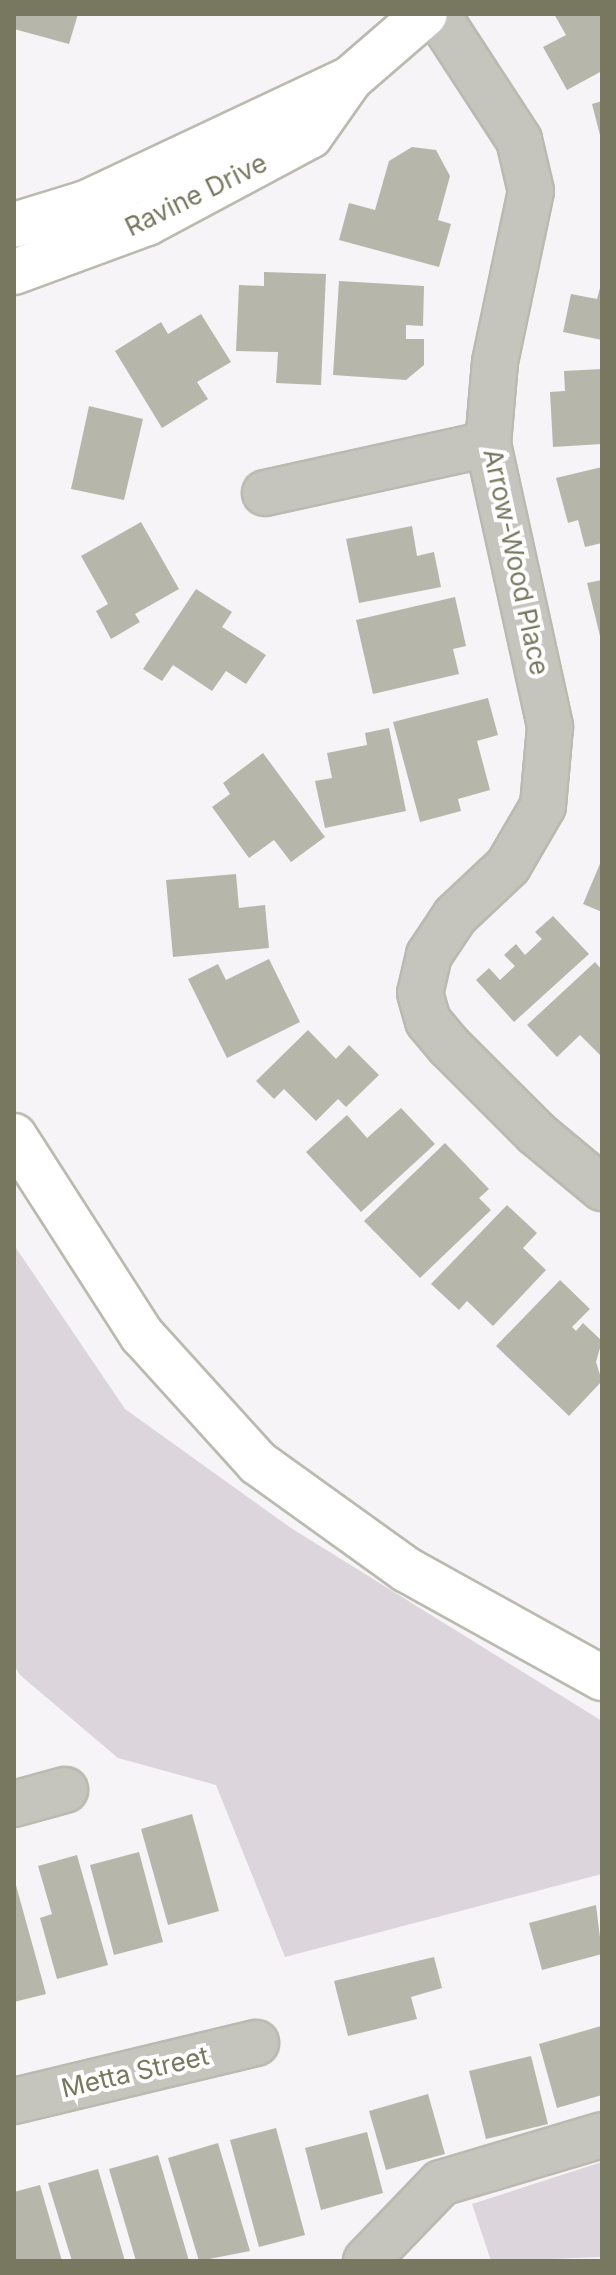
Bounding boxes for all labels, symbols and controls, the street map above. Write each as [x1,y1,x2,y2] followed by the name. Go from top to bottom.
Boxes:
[120,147,272,243] street label: Ravine Drive
[477,446,555,678] street label: Arrow-Wood Place
[58,2040,212,2104] street label: Metta Street

